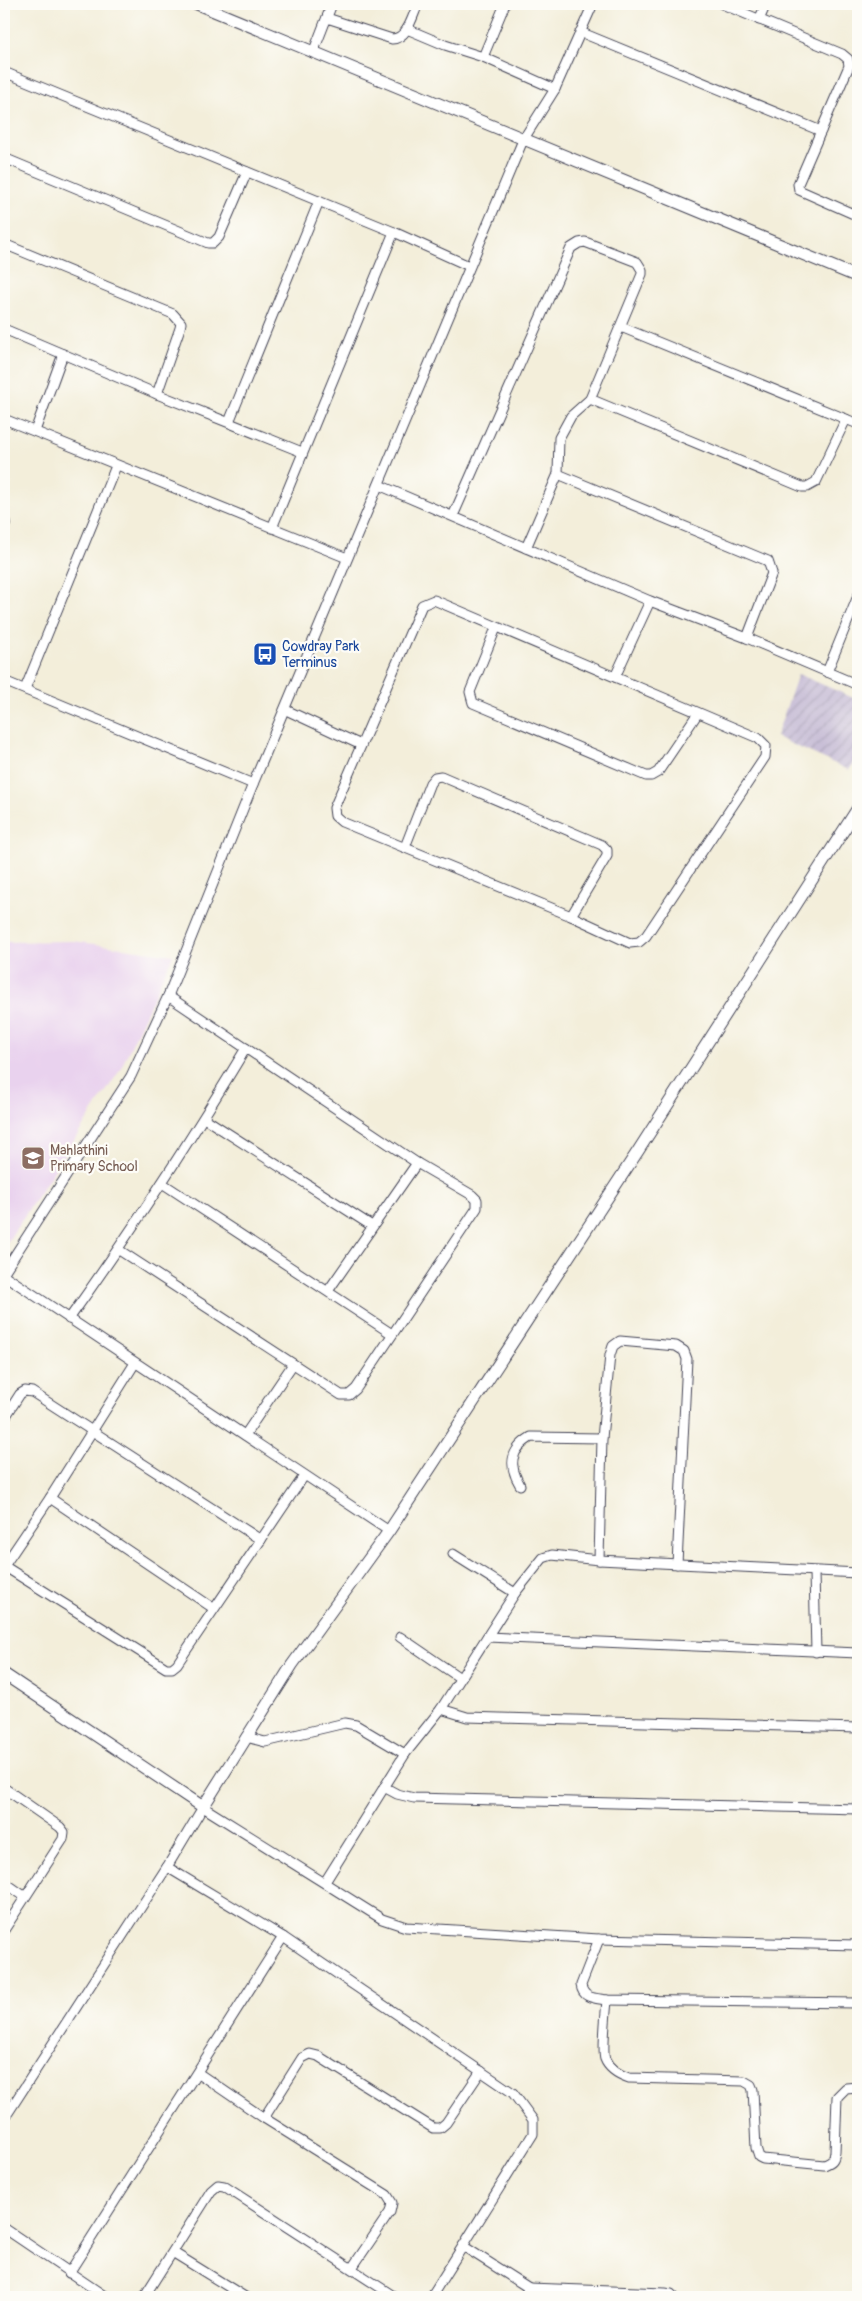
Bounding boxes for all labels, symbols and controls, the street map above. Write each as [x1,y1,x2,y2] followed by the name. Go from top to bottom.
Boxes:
[282,638,360,671] place label: Cowdray Park Terminus
[252,641,278,667] bus stop icon: Cowdray Park Terminus
[50,1142,138,1175] place label: Mahlathini Primary School
[20,1145,46,1171] school or university icon: Mahlathini Primary School

